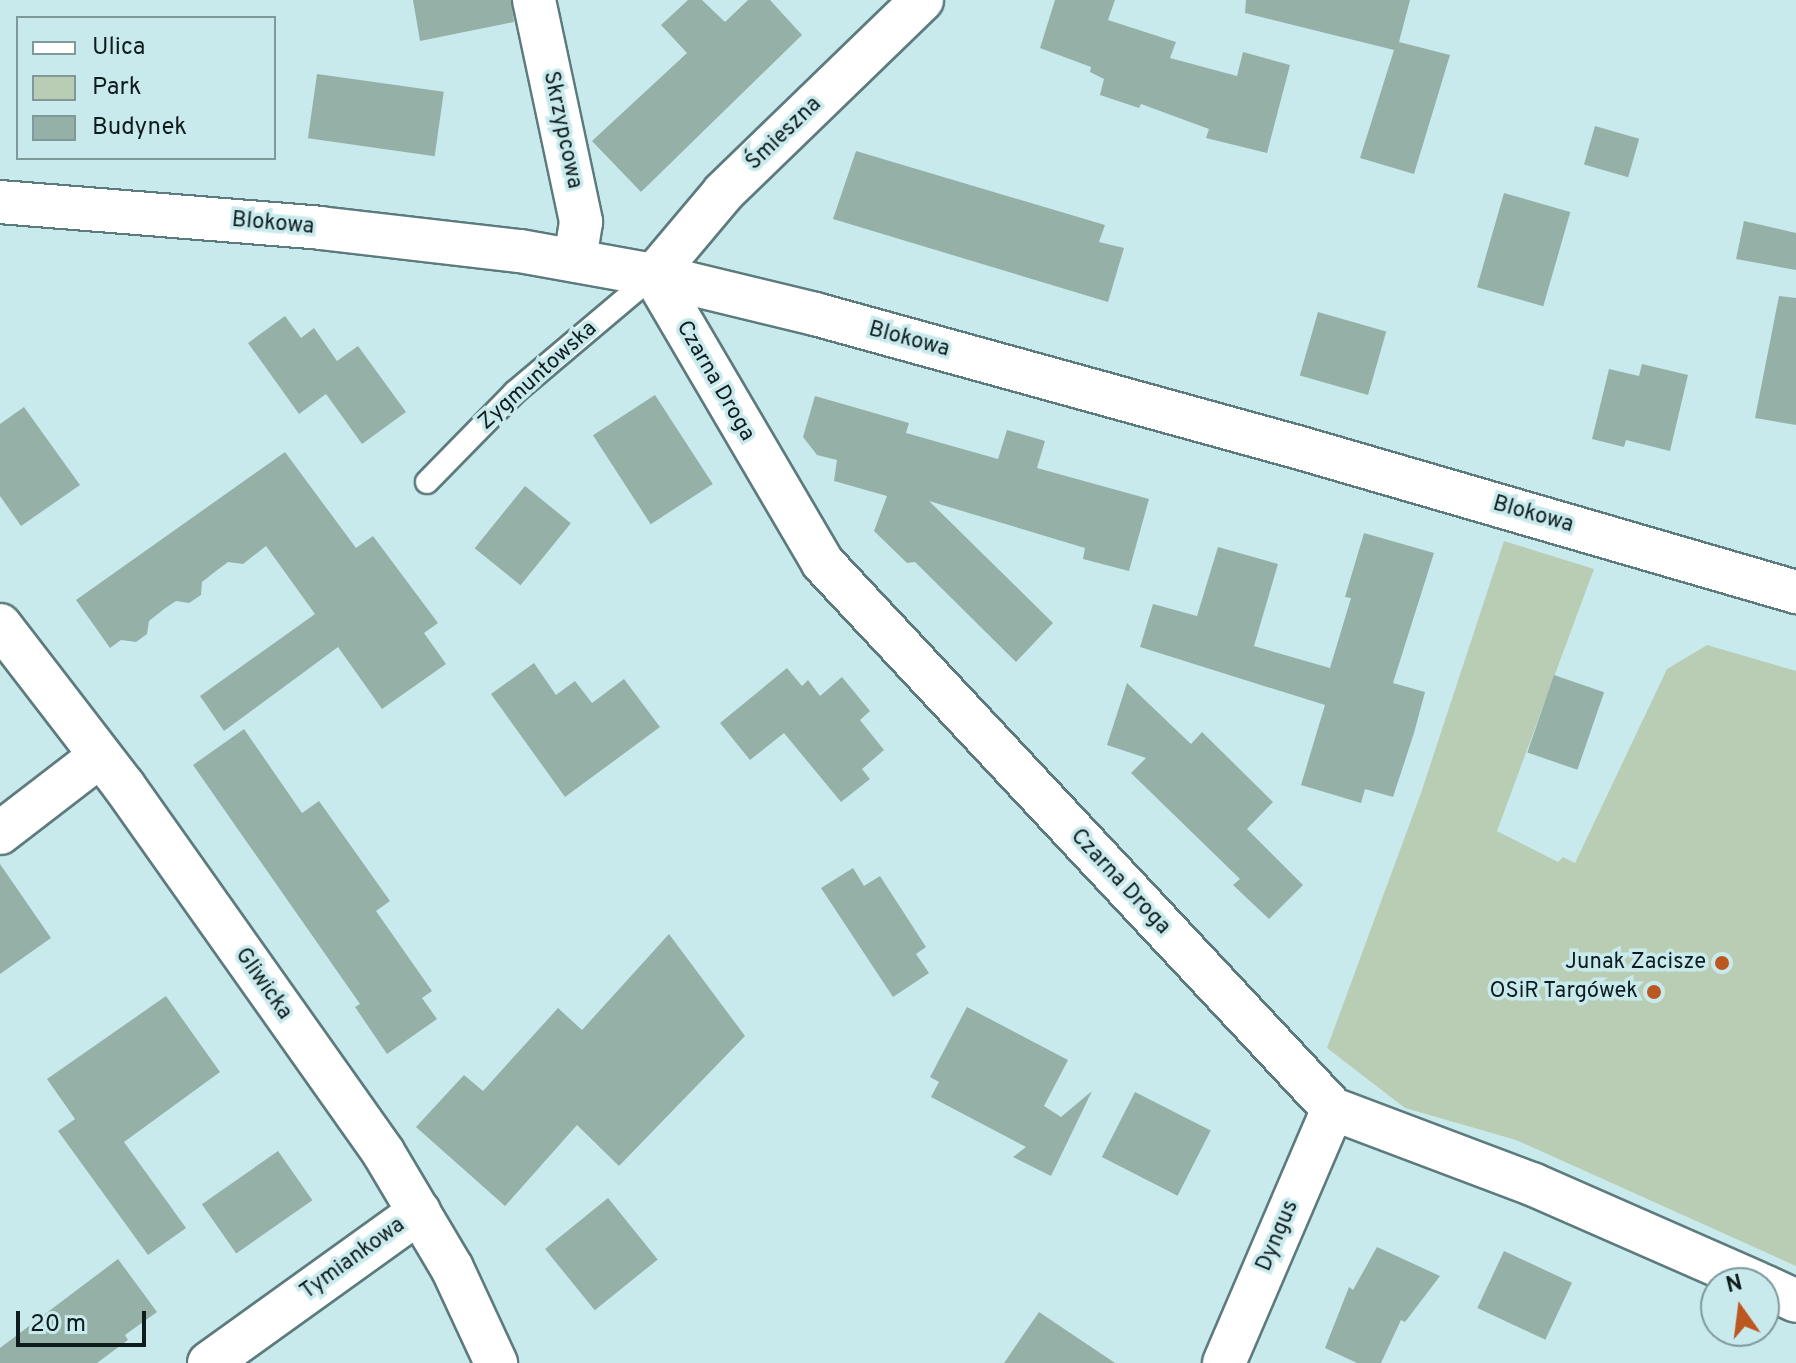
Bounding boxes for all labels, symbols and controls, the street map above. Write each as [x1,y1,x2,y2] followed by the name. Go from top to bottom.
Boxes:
[16,16,276,160] legend
[92,33,145,63] text: Ulica
[537,69,587,191] street label: Skrzypcowa
[92,73,142,103] text: Park
[741,92,827,176] street label: Śmieszna
[92,113,187,143] text: Budynek
[231,207,315,241] street label: Blokowa
[473,316,603,436] street label: Zygmuntowska
[670,316,760,446] street label: Czarna Droga
[866,317,952,363] street label: Blokowa
[1490,491,1576,539] street label: Blokowa
[1064,824,1176,940] street label: Czarna Droga
[229,943,297,1025] street label: Gliwicka
[1565,950,1706,976] place label: Junak Zacisze
[1713,954,1731,972] marker: Junak Zacisze
[1489,979,1638,1005] place label: OSiR Targówek
[1645,983,1663,1001] marker: OSiR Targówek
[1251,1197,1305,1275] street label: Dyngus
[296,1212,410,1306] street label: Tymiankowa
[1700,1267,1780,1347] north arrow
[1724,1270,1745,1300] text: N
[20,1295,150,1345] scale bar
[30,1310,86,1340] text: 20 m

